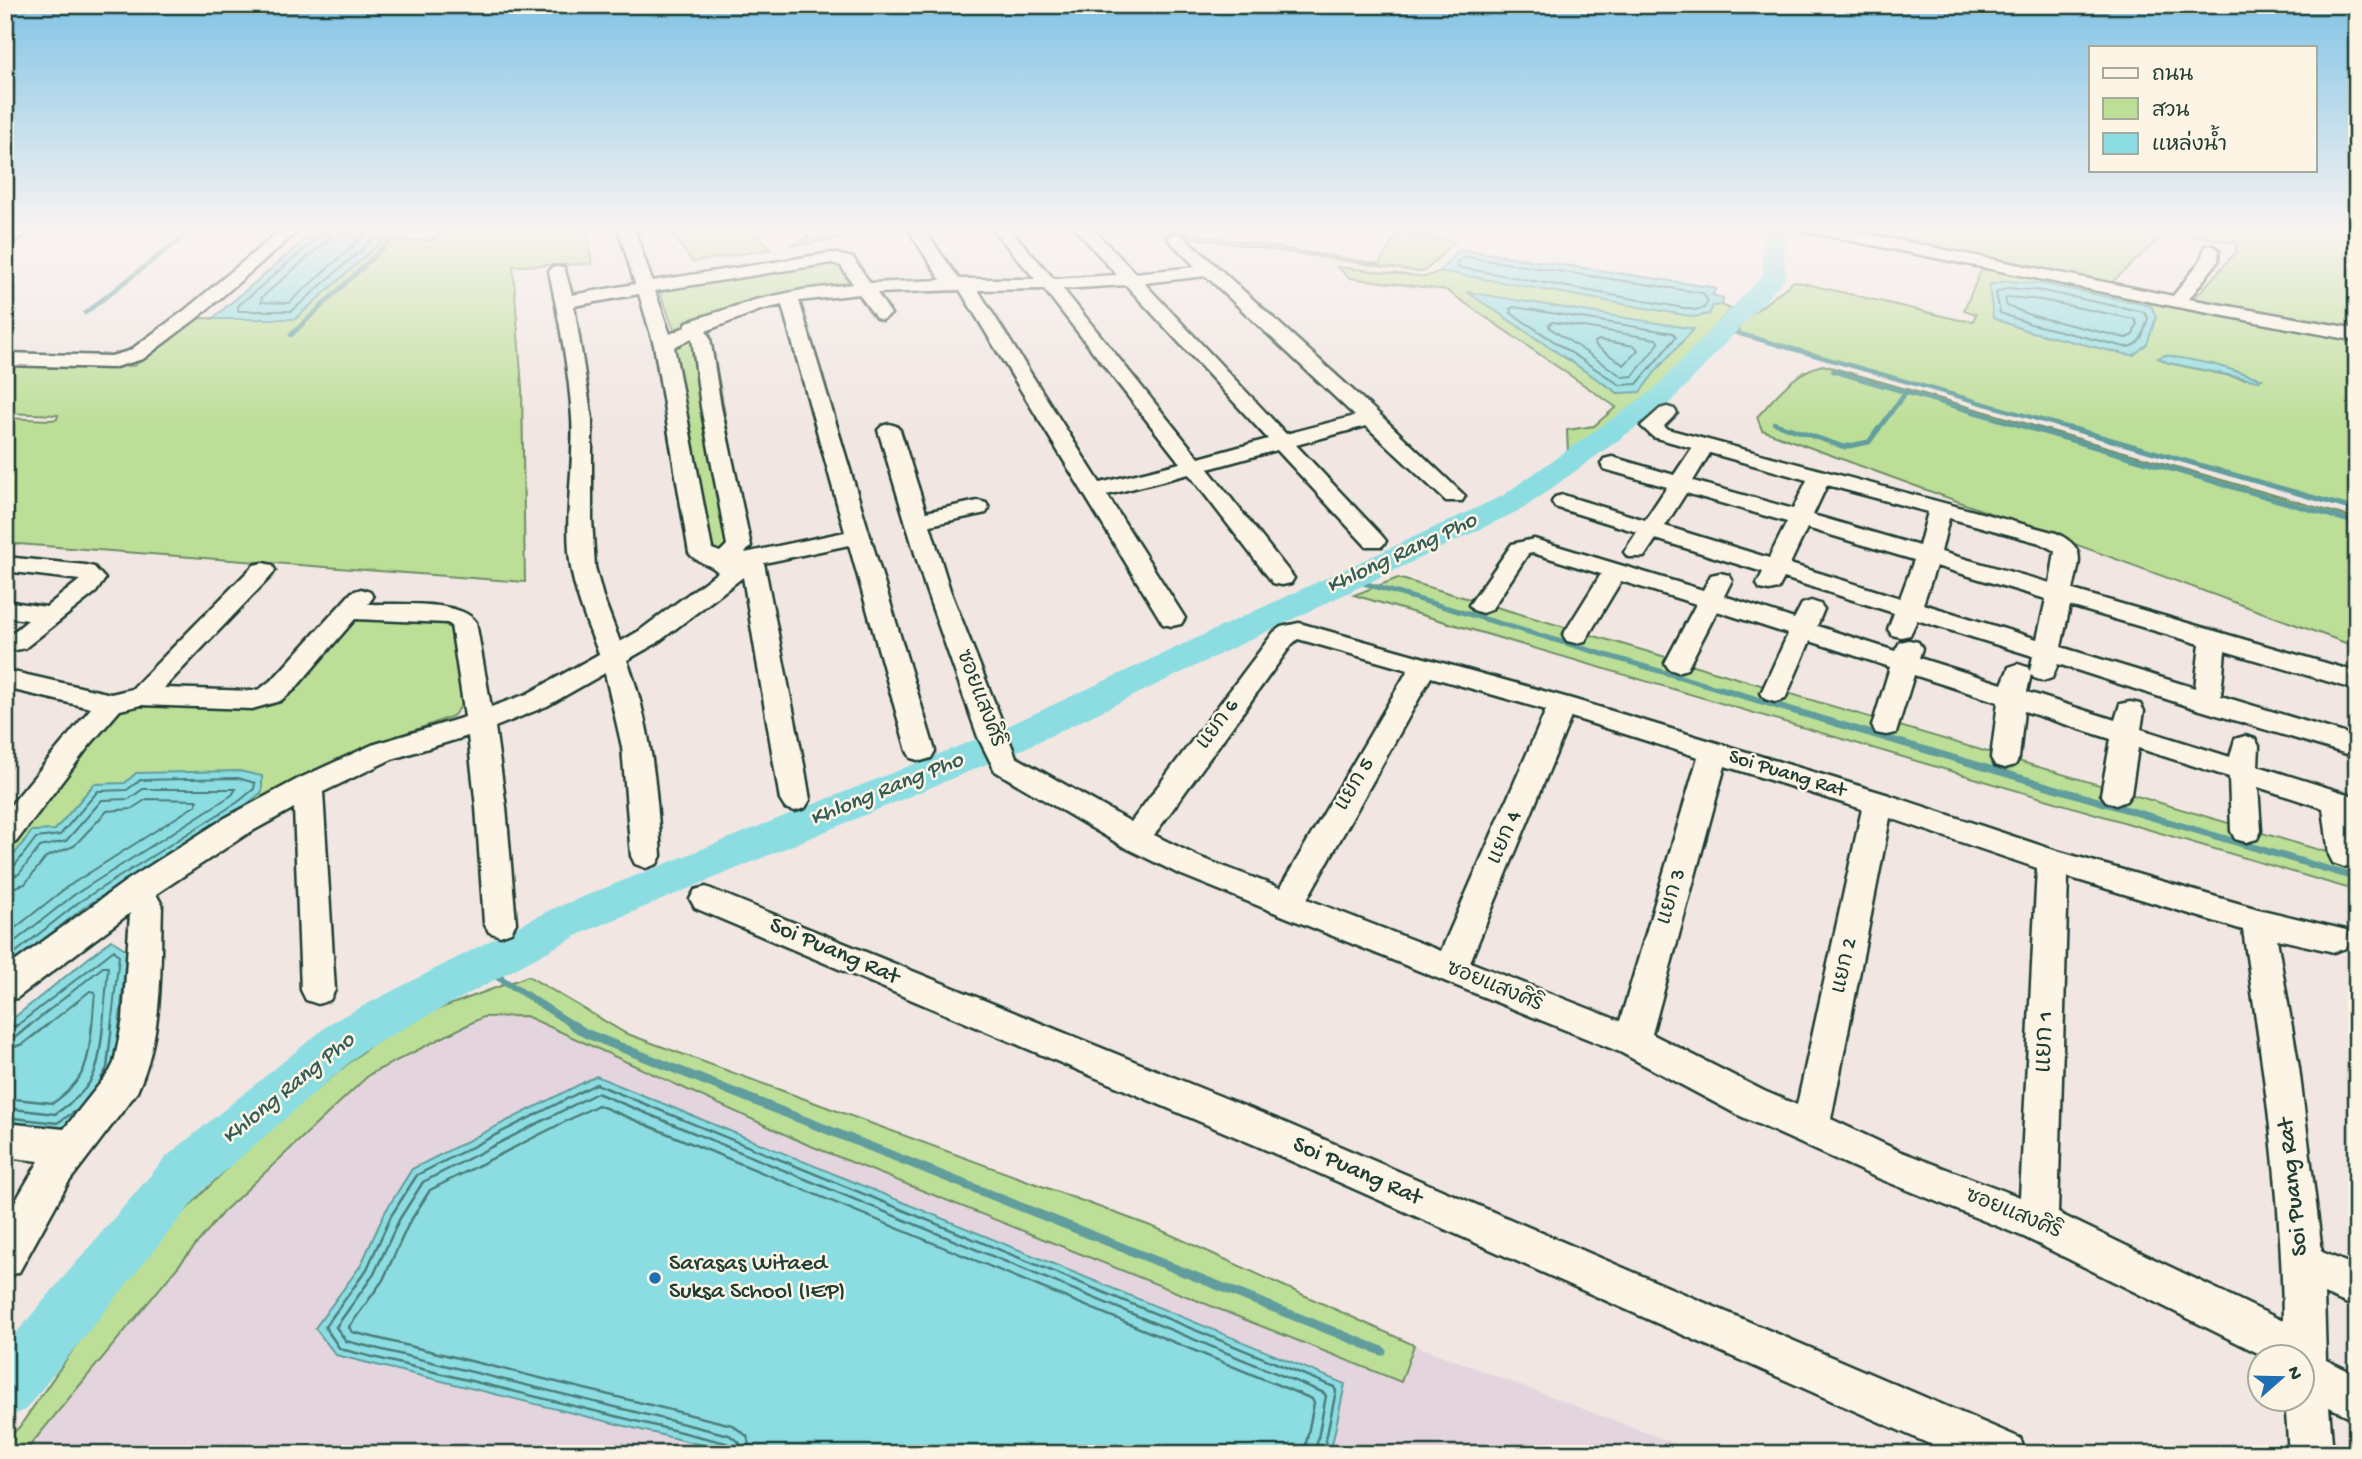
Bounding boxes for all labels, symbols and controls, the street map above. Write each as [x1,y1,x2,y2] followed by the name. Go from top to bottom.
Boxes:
[2089,46,2316,172] legend
[2152,64,2193,89] text: ถนน
[2152,100,2189,125] text: สวน
[2152,124,2227,159] text: แหล่งน้ำ
[1323,507,1482,601] water label: Khlong Rang Pho
[949,646,1012,751] street label: ซอยแสงศิริ
[1192,695,1246,755] street label: แยก 6
[1725,745,1851,805] street label: Soi Puang Rat
[806,747,968,833] water label: Khlong Rang Pho
[1331,754,1381,816] street label: แยก 5
[1484,807,1528,868] street label: แยก 4
[1653,866,1693,928] street label: แยก 3
[764,912,906,993] street label: Soi Puang Rat
[1828,936,1864,996] street label: แยก 2
[1442,954,1547,1019] street label: ซอยแสงศิริ
[2030,1011,2062,1073] street label: แยก 1
[217,1027,362,1151] water label: Khlong Rang Pho
[2272,1114,2316,1258] street label: Soi Puang Rat
[1288,1131,1428,1214] street label: Soi Puang Rat
[1961,1181,2066,1246] street label: ซอยแสงศิริ
[669,1250,846,1307] place label: Sarasas Witaed Suksa School (IEP)
[647,1270,663,1286] marker: Sarasas Witaed Suksa School (IEP)
[2246,1344,2316,1414] north arrow
[2281,1364,2307,1383] text: N

